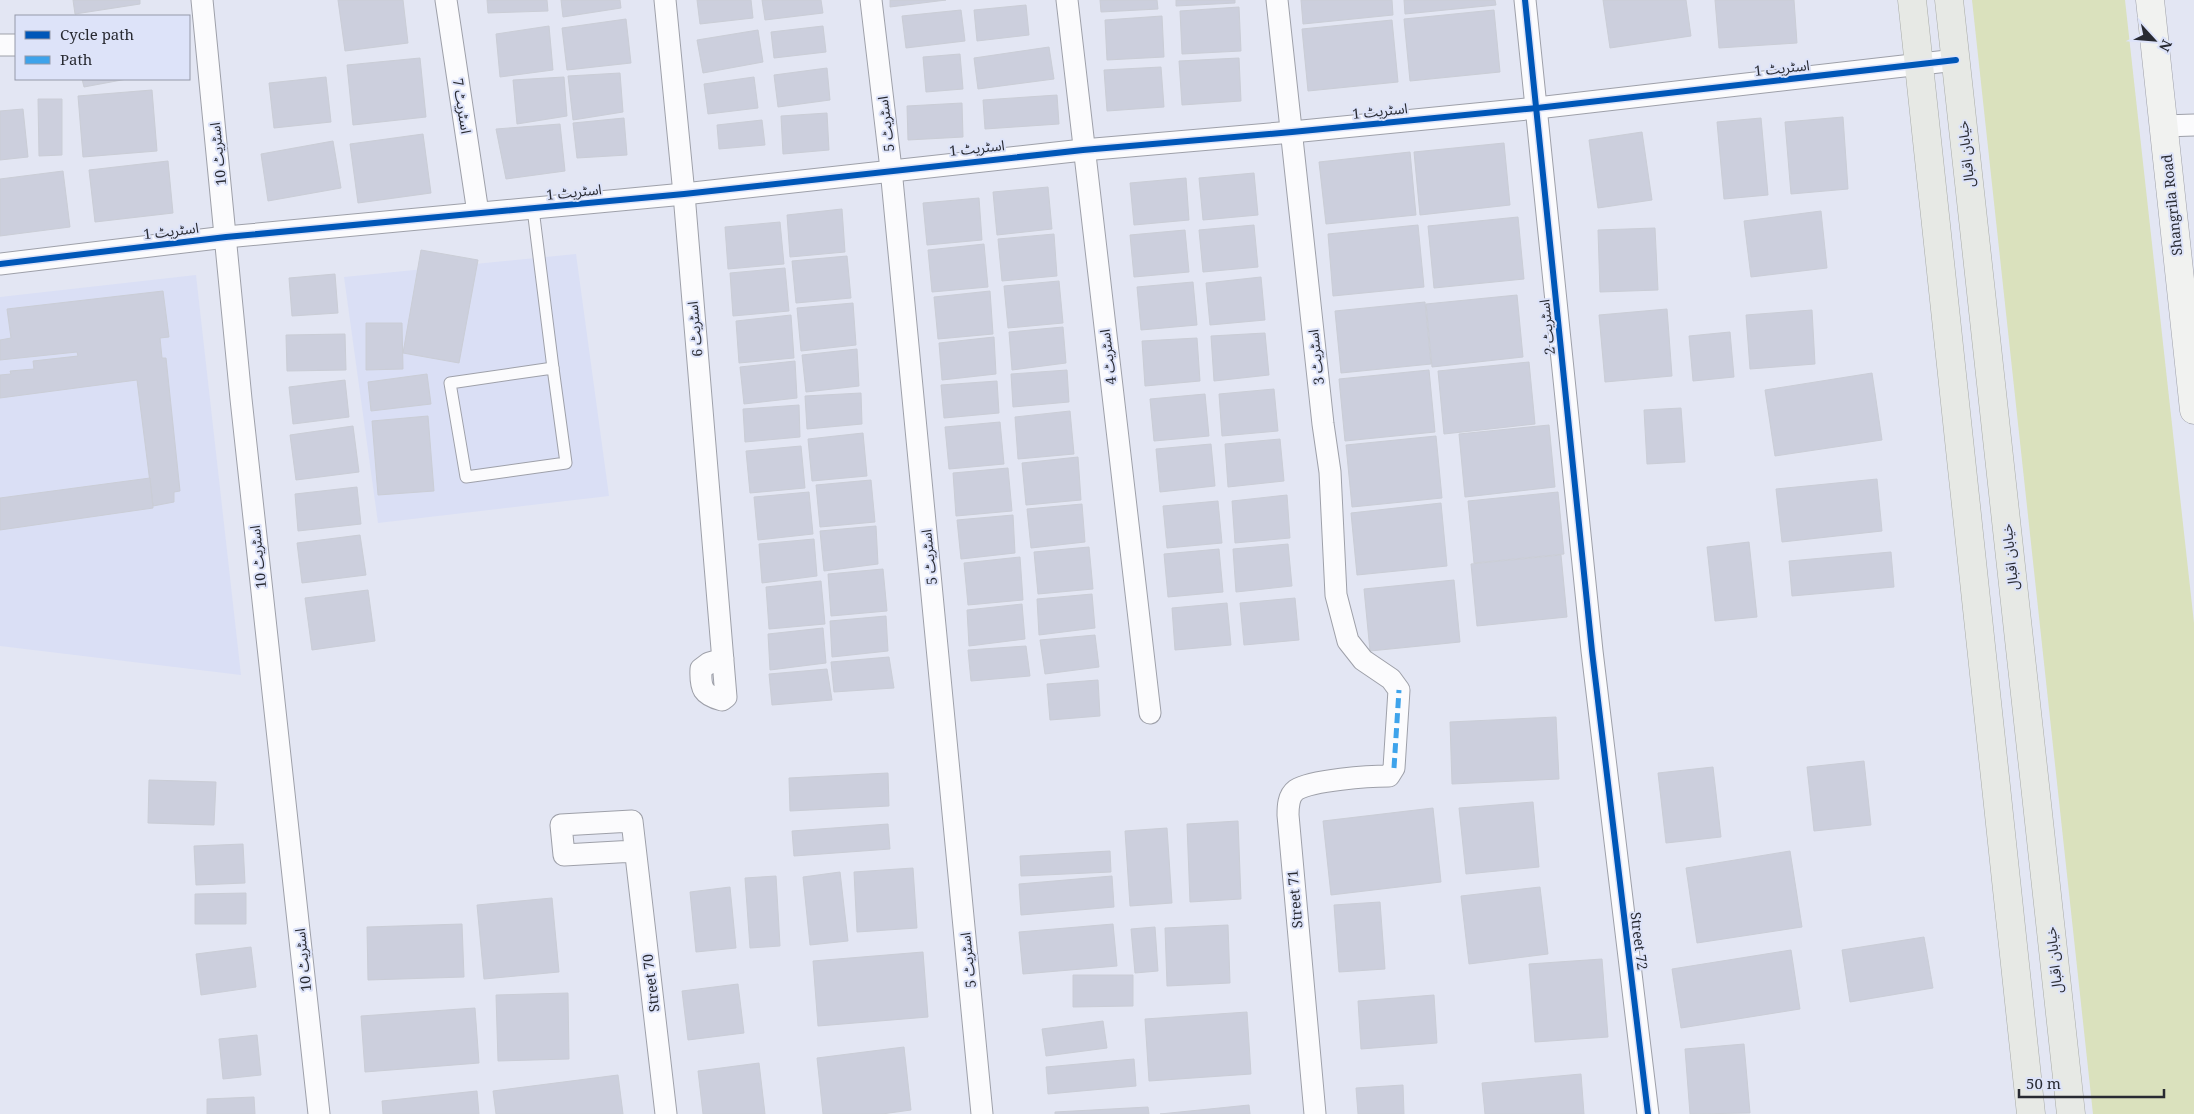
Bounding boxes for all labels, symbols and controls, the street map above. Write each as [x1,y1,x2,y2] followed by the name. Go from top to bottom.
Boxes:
[15,15,190,80] legend
[2129,15,2179,65] north arrow
[60,24,135,44] text: Cycle path
[2155,37,2177,55] text: N
[60,49,93,69] text: Path
[1753,55,1811,80] street label: اسٹریٹ 1
[449,77,476,135] street label: اسٹریٹ 7
[873,95,898,153] street label: اسٹریٹ 5
[1351,98,1409,123] street label: اسٹریٹ 1
[1953,120,1978,188] street label: خیابان اقبال
[205,122,230,187] street label: اسٹریٹ 10
[948,135,1006,160] street label: اسٹریٹ 1
[2157,153,2186,257] street label: Shangrila Road
[545,179,603,204] street label: اسٹریٹ 1
[142,218,200,243] street label: اسٹریٹ 1
[1534,298,1559,356] street label: اسٹریٹ 2
[683,301,706,358] street label: اسٹریٹ 6
[1095,328,1120,386] street label: اسٹریٹ 4
[1303,328,1328,386] street label: اسٹریٹ 3
[1997,523,2022,591] street label: خیابان اقبال
[245,525,270,590] street label: اسٹریٹ 10
[916,528,941,586] street label: اسٹریٹ 5
[1282,869,1307,929] street label: Street 71
[1627,911,1652,971] street label: Street 72
[2041,926,2066,994] street label: خیابان اقبال
[290,928,315,993] street label: اسٹریٹ 10
[955,931,980,989] street label: اسٹریٹ 5
[637,953,663,1013] street label: Street 70
[2019,1066,2164,1098] scale bar
[2026,1073,2061,1093] text: 50 m

